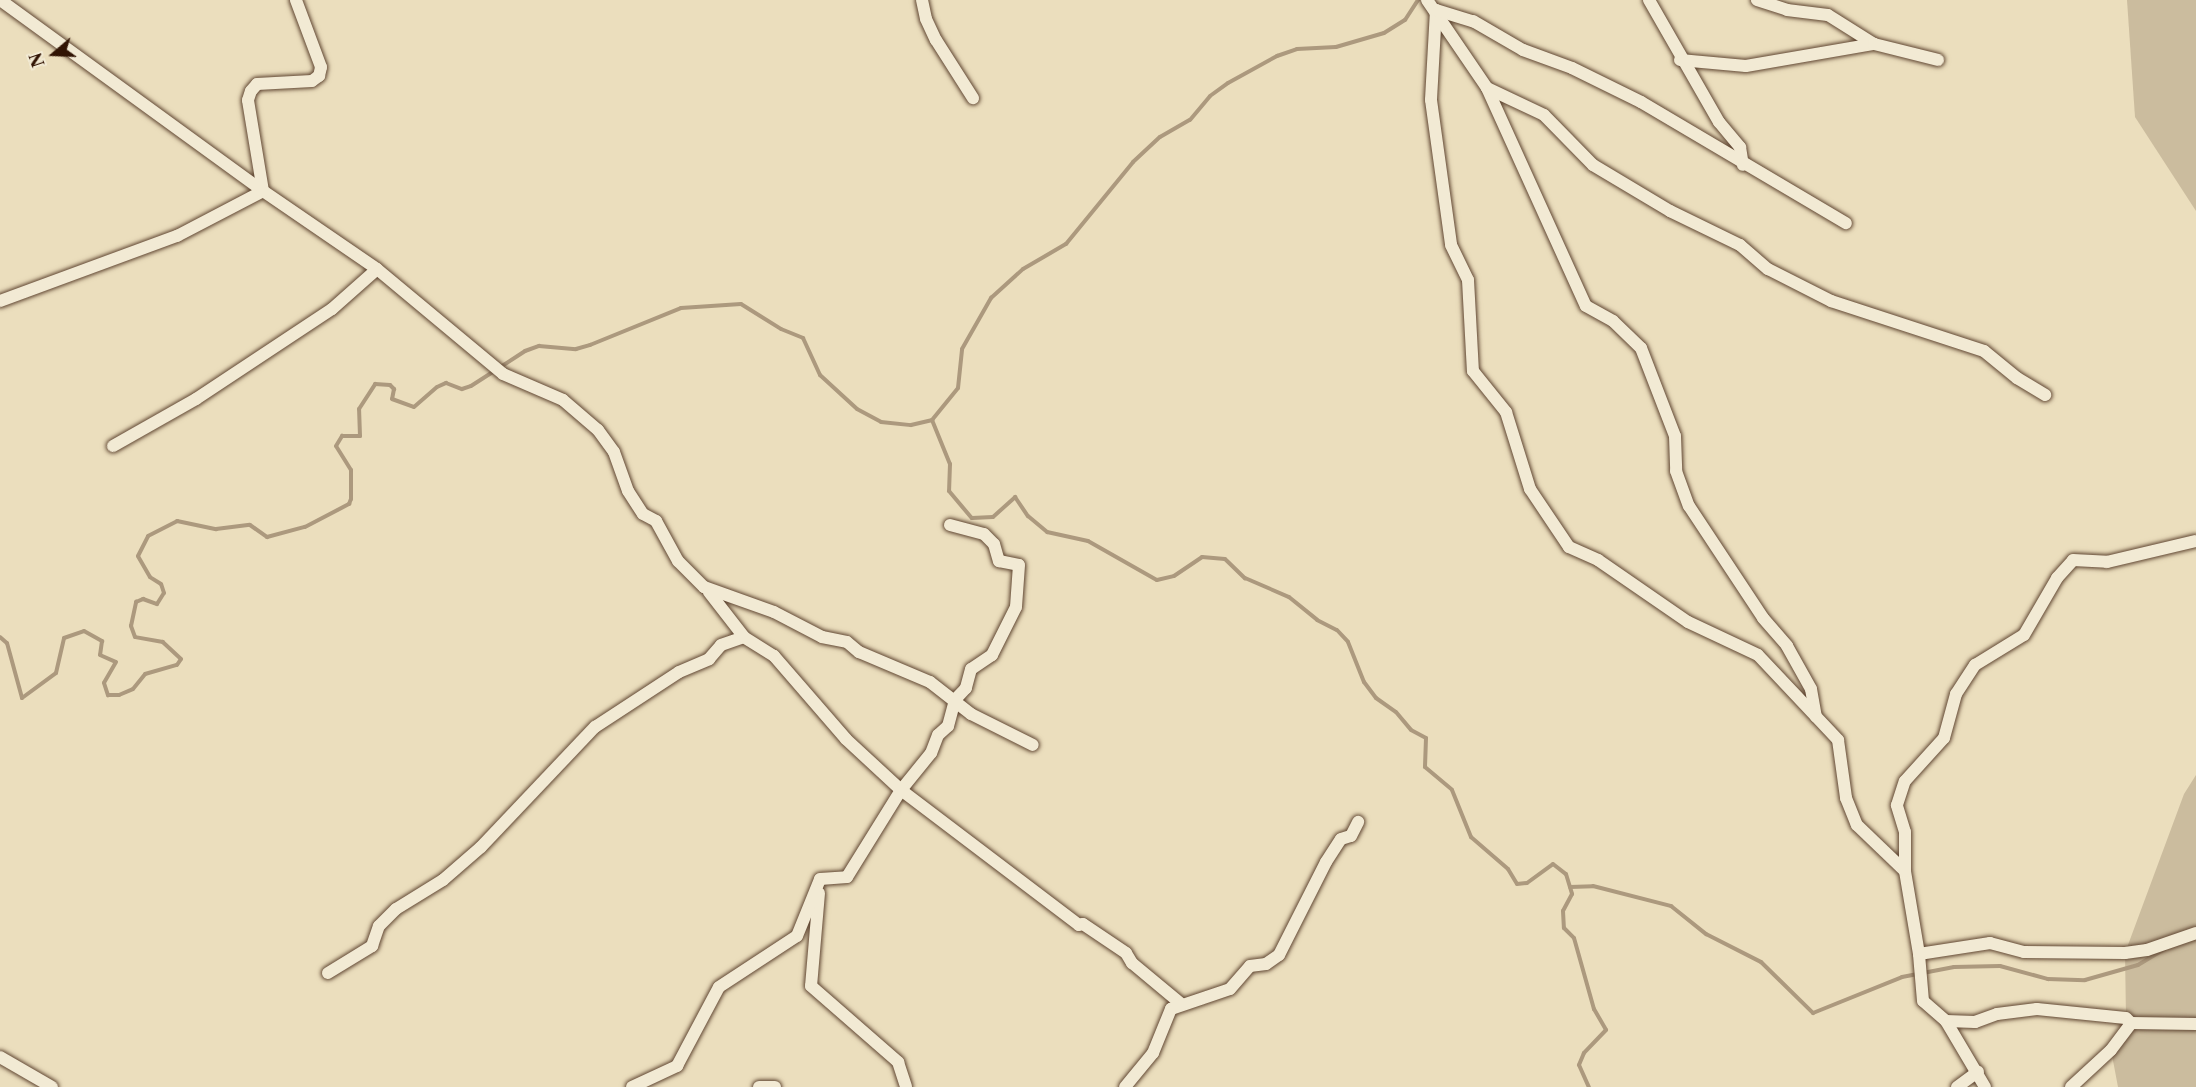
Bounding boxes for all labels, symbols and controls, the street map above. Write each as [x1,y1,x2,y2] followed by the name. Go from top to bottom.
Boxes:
[24,24,84,84] north arrow
[25,50,49,70] text: N

